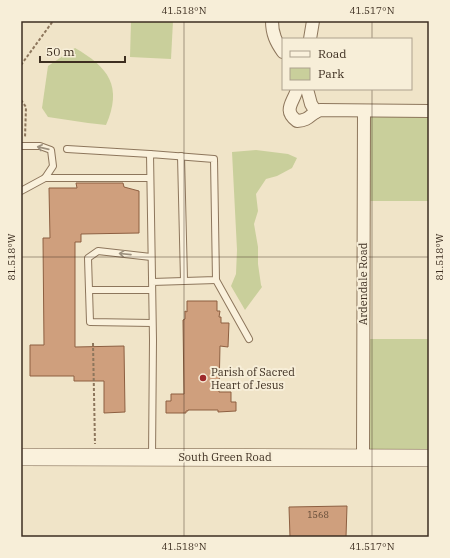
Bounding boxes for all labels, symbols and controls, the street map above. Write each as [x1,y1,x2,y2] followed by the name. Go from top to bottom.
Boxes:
[161,4,207,17] text: 41.518°N
[349,4,395,17] text: 41.517°N
[40,38,125,64] scale bar
[282,38,412,90] legend
[46,44,75,59] text: 50 m
[318,46,347,61] text: Road
[318,66,344,81] text: Park
[36,143,49,151] one-way arrow
[5,233,18,281] text: 81.518°W
[433,233,446,281] text: 81.518°W
[356,242,370,325] street label: Ardendale Road
[119,250,132,258] one-way arrow
[211,365,295,392] place label: Parish of Sacred Heart of Jesus
[198,373,208,383] marker: Parish of Sacred Heart of Jesus
[178,450,272,464] street label: South Green Road
[307,509,329,520] house number: 1568
[161,540,207,553] text: 41.518°N
[349,540,395,553] text: 41.517°N

